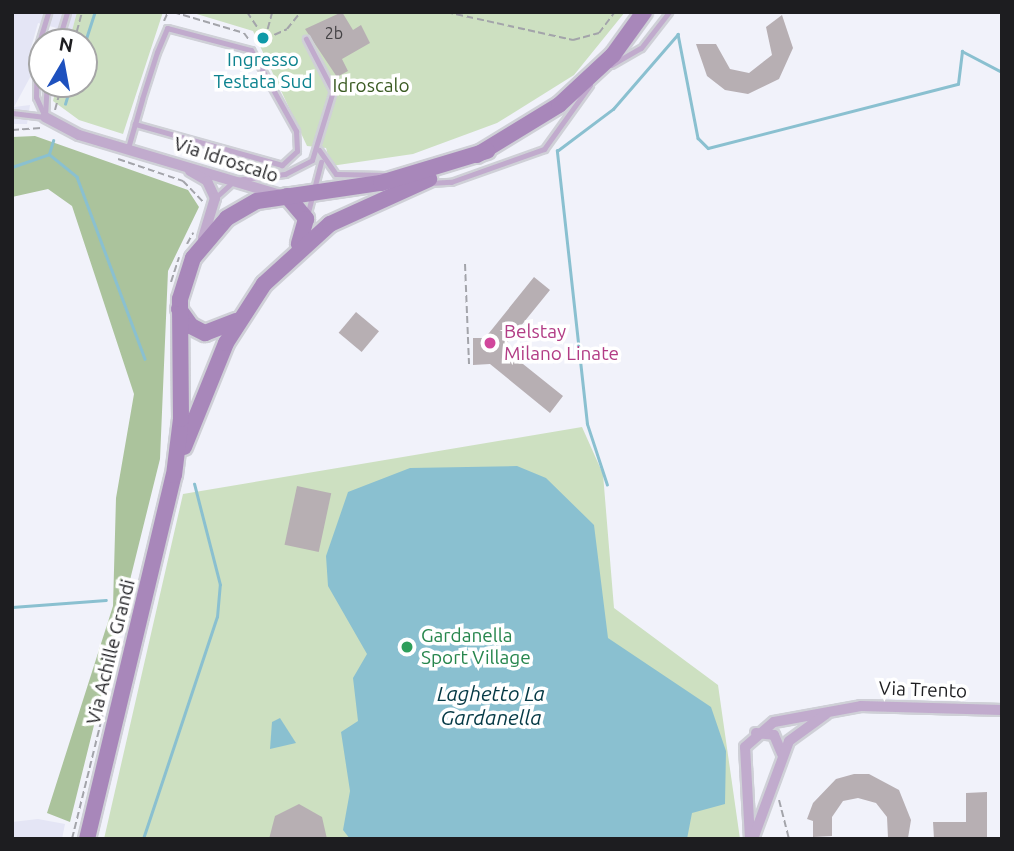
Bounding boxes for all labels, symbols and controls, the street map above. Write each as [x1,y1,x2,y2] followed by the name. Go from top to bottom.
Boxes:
[325,23,343,43] house number: 2b
[28,28,98,98] north arrow
[255,30,271,46] marker: Ingresso Testata Sud
[57,32,75,56] text: N
[213,49,313,93] place label: Ingresso Testata Sud
[332,75,410,97] park label: Idroscalo
[171,132,281,188] street label: Via Idroscalo
[504,321,619,365] place label: Belstay Milano Linate
[482,335,498,351] marker: Belstay Milano Linate
[82,577,140,727] street label: Via Achille Grandi
[421,625,531,669] place label: Gardanella Sport Village
[399,639,415,655] marker: Gardanella Sport Village
[878,677,968,703] street label: Via Trento
[437,680,545,730] water label: Laghetto La Gardanella

